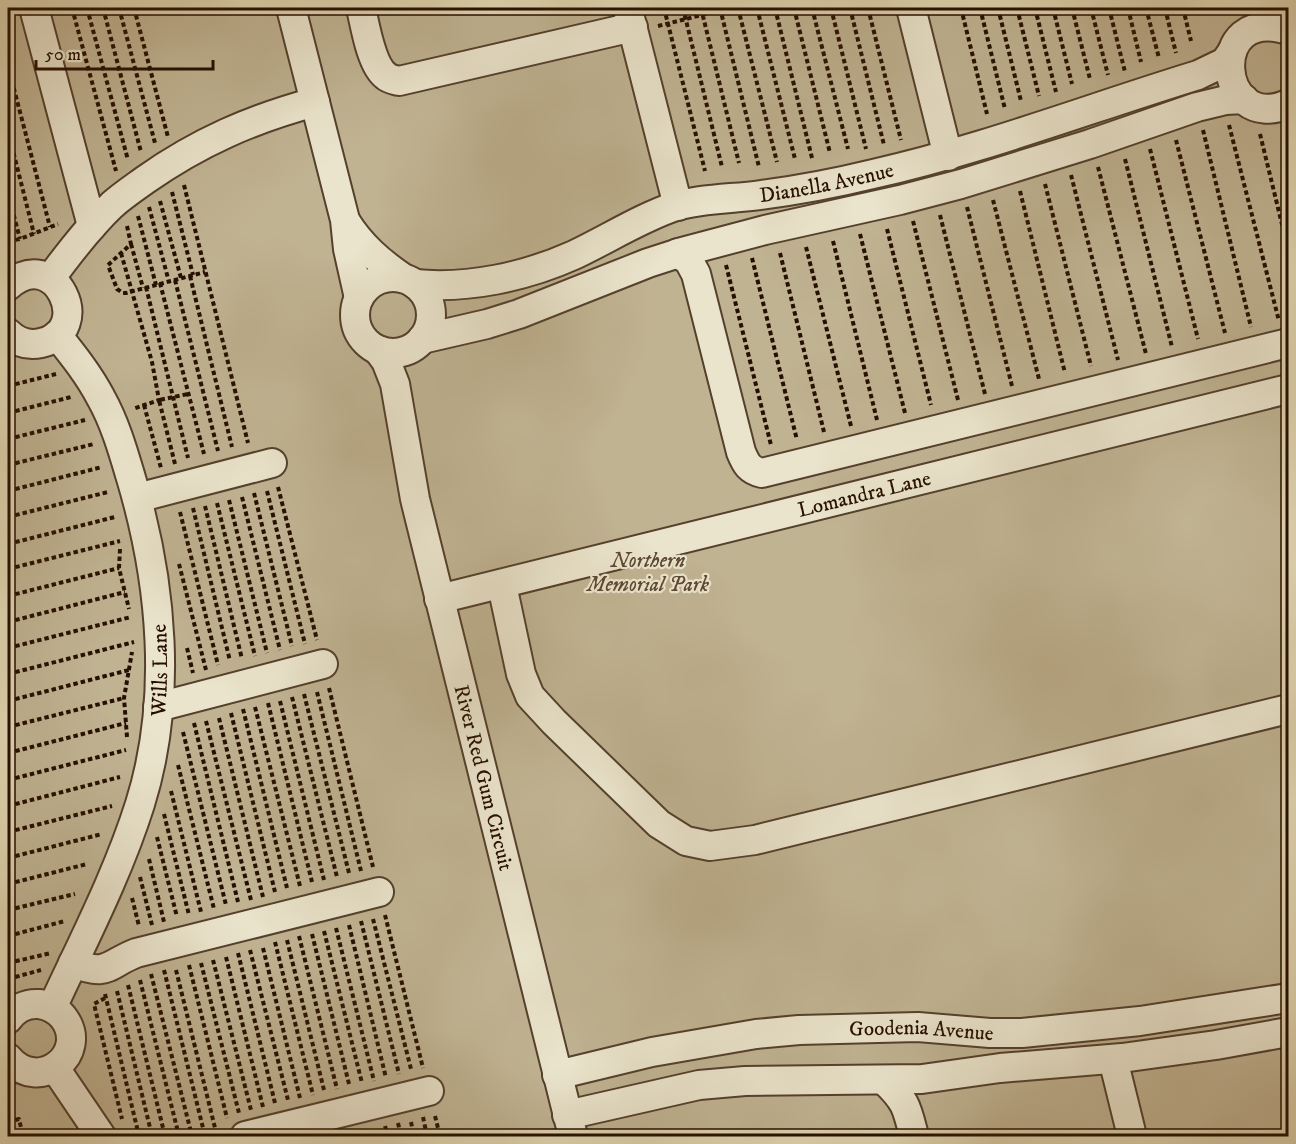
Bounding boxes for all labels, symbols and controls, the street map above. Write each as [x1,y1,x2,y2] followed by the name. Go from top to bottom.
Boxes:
[36,33,213,71] scale bar
[45,44,81,66] text: 50 m
[758,158,897,209] street label: Dianella Avenue
[795,466,934,524] street label: Lomandra Lane
[585,548,709,598] park label: Northern Memorial Park
[146,623,174,719] street label: Wills Lane
[448,682,519,874] street label: River Red Gum Circuit
[849,1015,995,1047] street label: Goodenia Avenue

